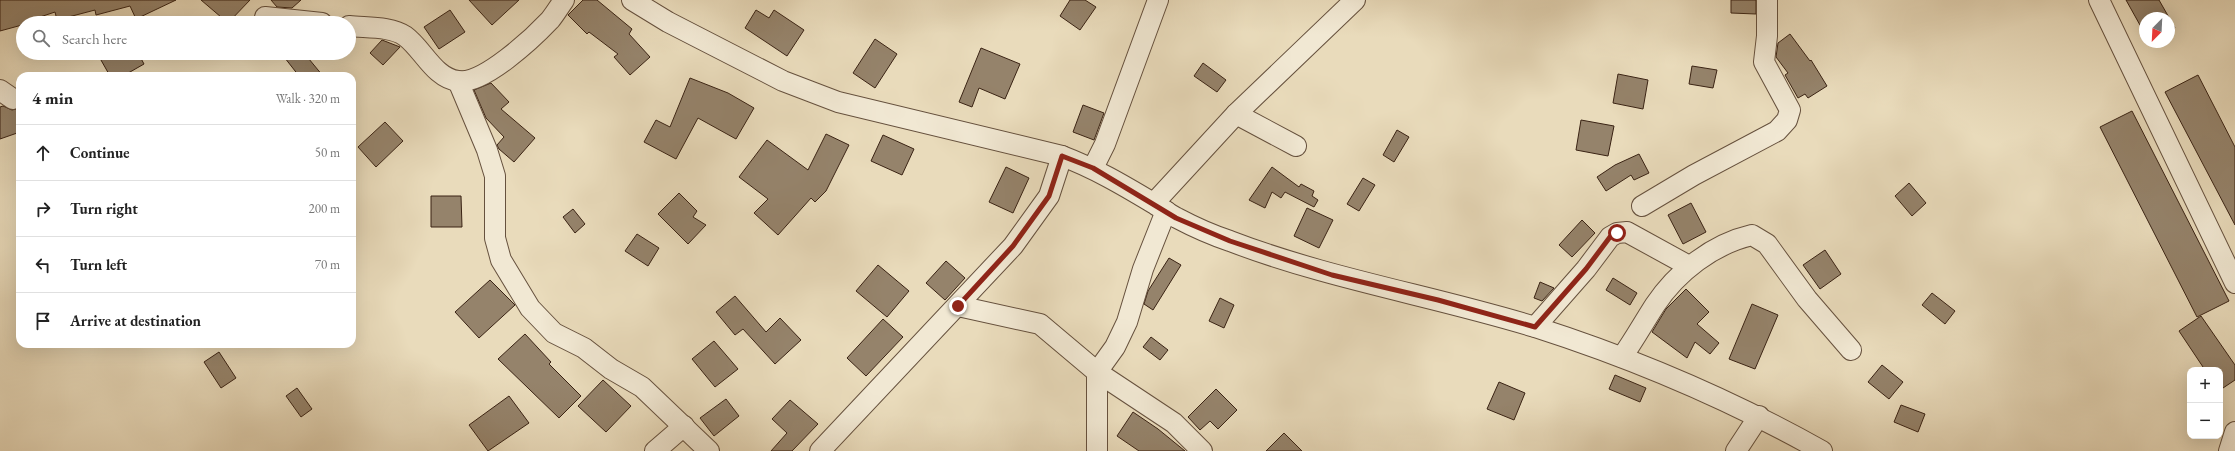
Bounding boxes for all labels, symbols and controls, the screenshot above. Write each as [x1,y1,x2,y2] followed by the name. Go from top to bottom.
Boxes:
[2139,12,2175,48] north arrow
[16,16,356,60] search box
[30,27,52,49] icon: search
[62,29,127,48] text: Search here
[32,87,73,109] text: 4 min
[276,90,340,107] text: Walk · 320 m
[32,142,54,164] icon: ahead
[70,143,130,162] text: Continue
[315,144,340,161] text: 50 m
[32,198,54,220] icon: right
[70,199,138,218] text: Turn right
[309,200,340,217] text: 200 m
[1608,224,1626,242] route start
[32,254,54,276] icon: left
[70,255,127,274] text: Turn left
[315,256,340,273] text: 70 m
[949,297,967,315] route end
[32,310,54,332] icon: arrive
[70,311,201,330] text: Arrive at destination
[2187,367,2223,439] map controls
[2187,367,2223,403] button: +
[2187,403,2223,439] button: −

